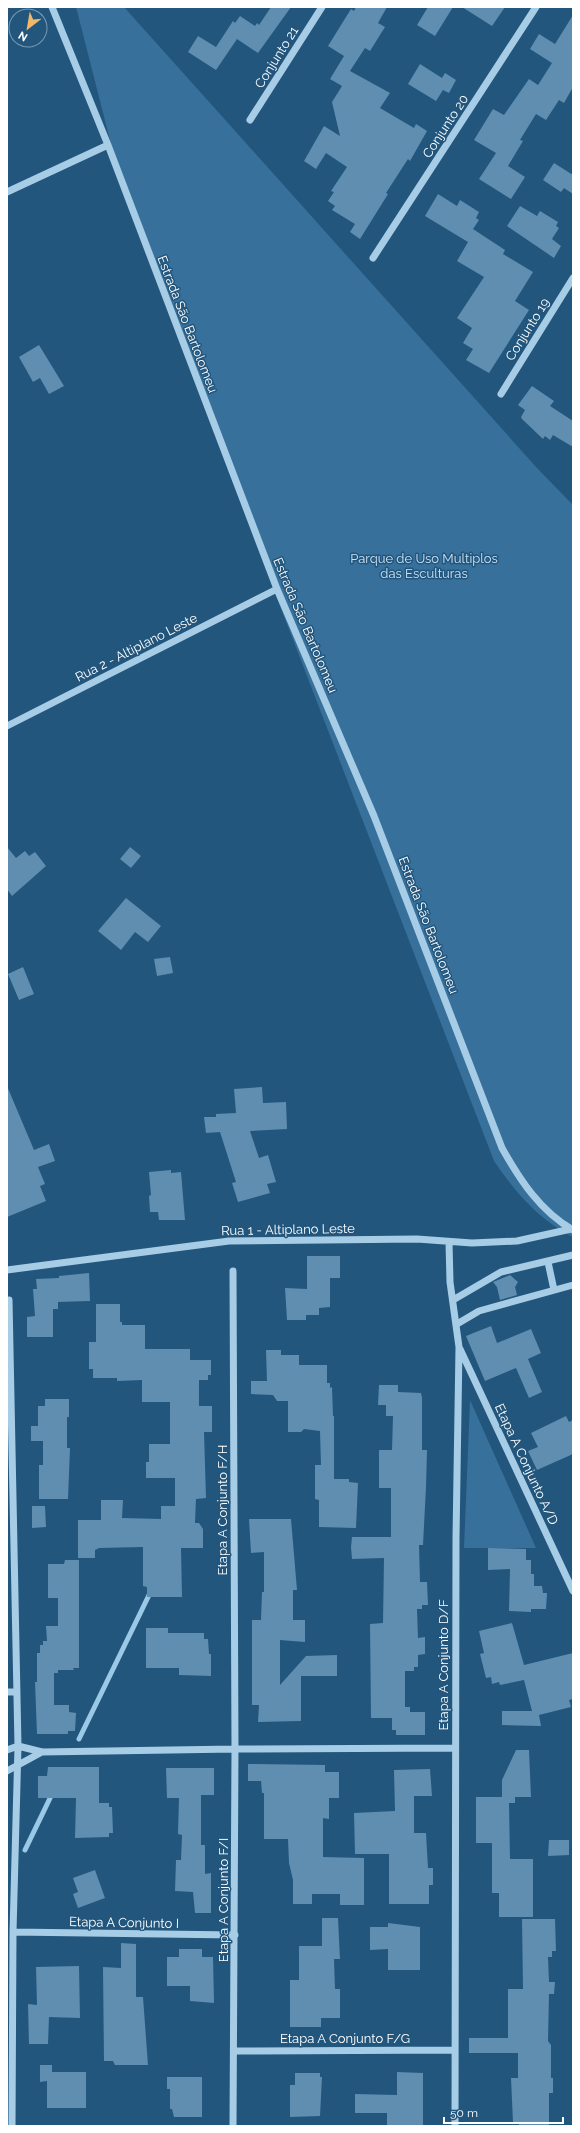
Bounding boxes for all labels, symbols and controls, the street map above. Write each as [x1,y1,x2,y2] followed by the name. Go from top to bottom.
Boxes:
[8,8,48,48] north arrow
[252,23,302,91] street label: Conjunto 21
[16,28,30,44] text: N
[419,92,471,161] street label: Conjunto 20
[154,254,221,395] street label: Estrada São Bartolomeu
[502,295,553,363] street label: Conjunto 19
[350,551,498,581] park label: Parque de Uso Multiplos das Esculturas
[270,555,341,695] street label: Estrada São Bartolomeu
[73,610,200,685] street label: Rua 2 - Altiplano Leste
[395,855,462,996] street label: Estrada São Bartolomeu
[221,1221,355,1238] street label: Rua 1 - Altiplano Leste
[492,1401,561,1527] street label: Etapa A Conjunto A/D
[215,1445,230,1575] street label: Etapa A Conjunto F/H
[436,1599,451,1731] street label: Etapa A Conjunto D/F
[216,1838,231,1962] street label: Etapa A Conjunto F/I
[69,1914,179,1931] street label: Etapa A Conjunto I
[280,2031,410,2046] street label: Etapa A Conjunto F/G
[444,2099,563,2125] scale bar
[450,2106,478,2120] text: 50 m

